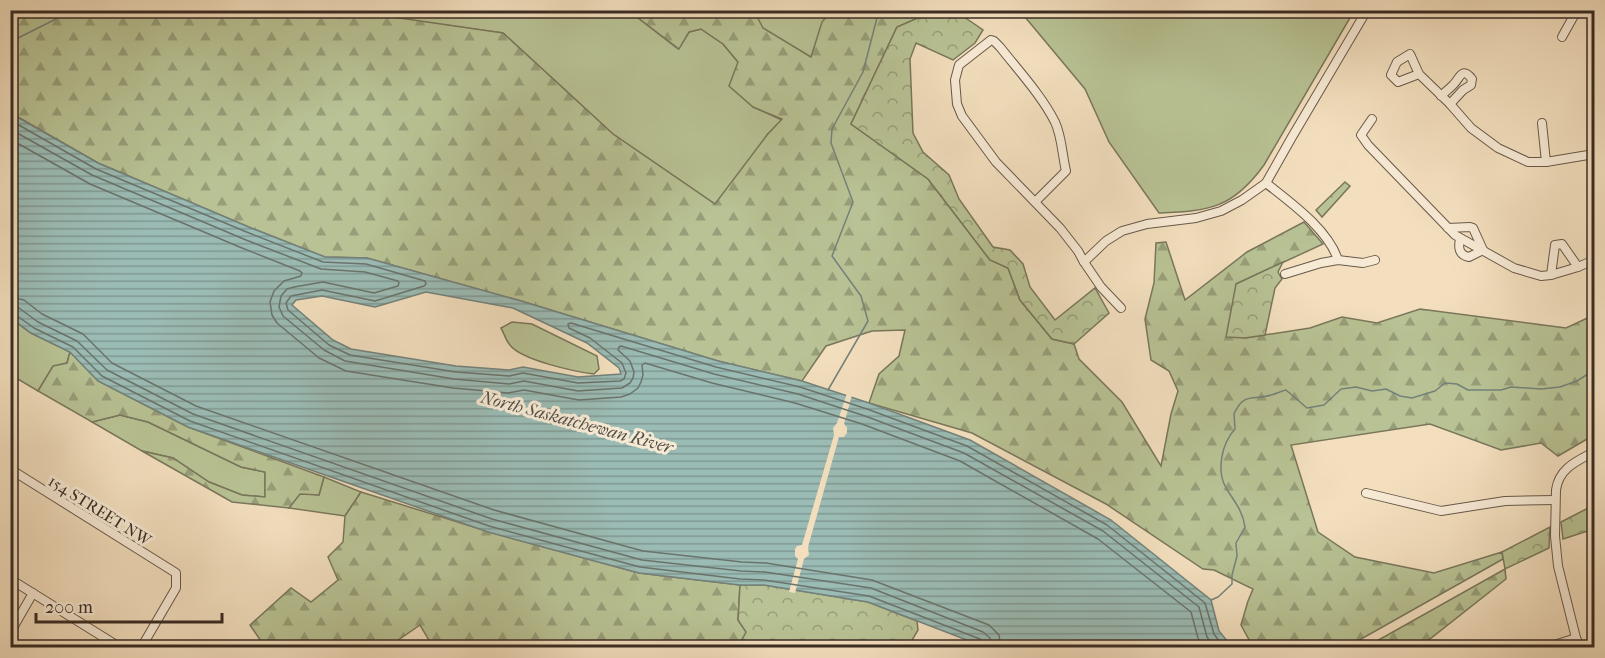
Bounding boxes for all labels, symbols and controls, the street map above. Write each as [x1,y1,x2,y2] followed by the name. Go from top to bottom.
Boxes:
[478,386,677,459] water label: North Saskatchewan River
[45,471,156,550] street label: 154 STREET NW
[36,586,222,624] scale bar
[45,597,93,618] text: 200 m

